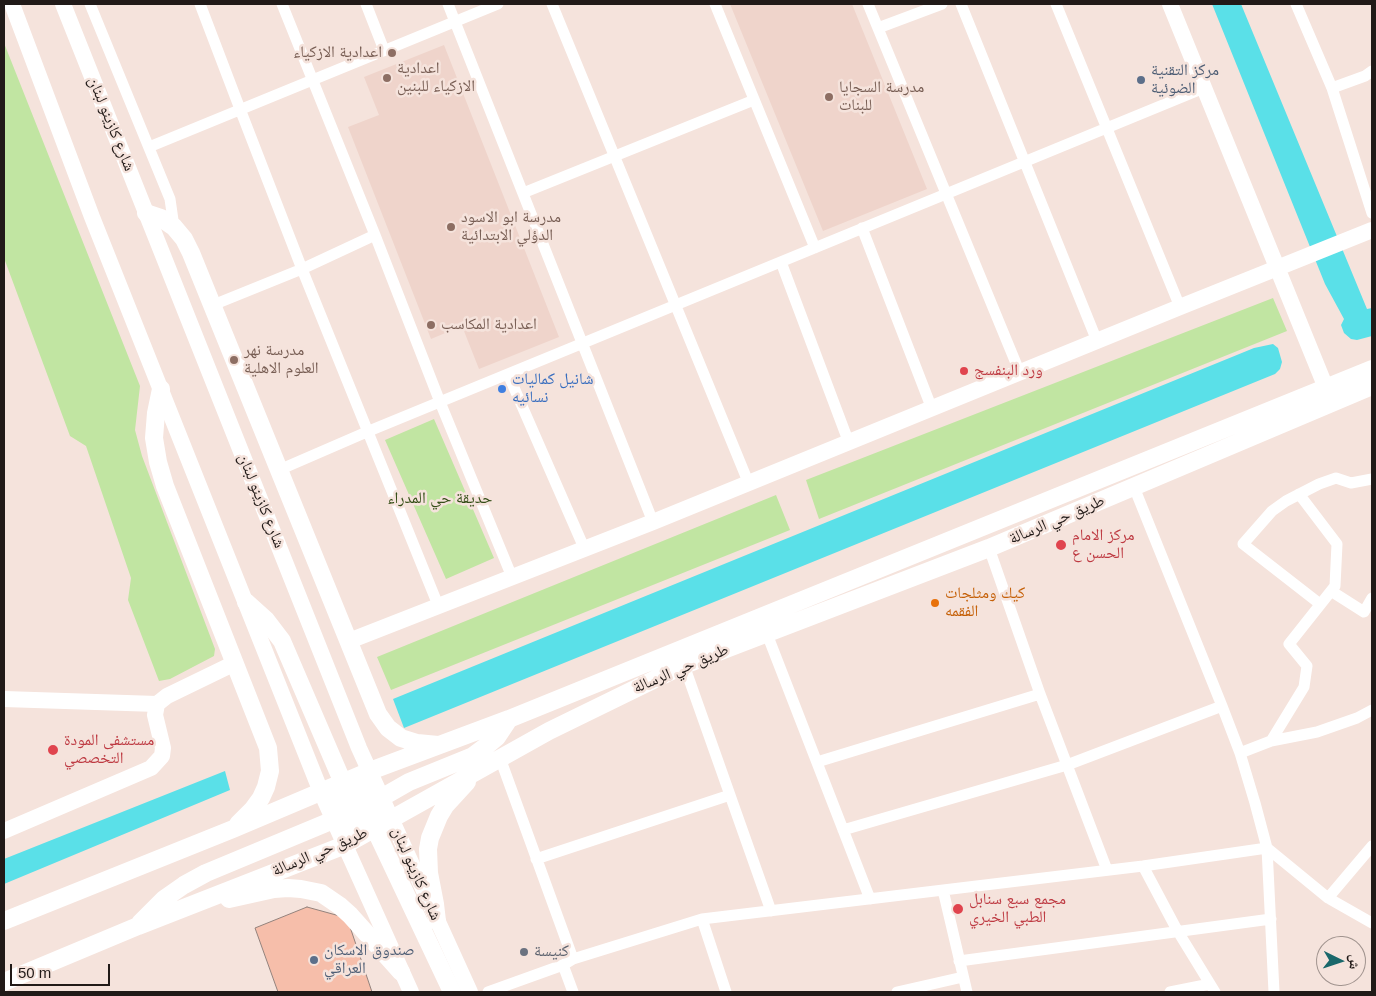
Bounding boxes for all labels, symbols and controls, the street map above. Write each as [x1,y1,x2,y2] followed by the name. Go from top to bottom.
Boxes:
[293,43,382,63] place label: اعدادية الازكياء
[386,47,398,59] marker: اعدادية الازكياء
[397,59,475,97] place label: اعدادية الازكياء للبنين
[1151,61,1219,99] place label: مركز التقنية الضوئية
[381,72,393,84] marker: اعدادية الازكياء للبنين
[83,74,139,174] street label: شارع كازينو لبنان
[1135,74,1147,86] marker: مركز التقنية الضوئية
[839,78,924,116] place label: مدرسة السجايا للبنات
[823,91,835,103] marker: مدرسة السجايا للبنات
[461,208,561,246] place label: مدرسة ابو الاسود الدؤلي الابتدائية
[445,221,457,233] marker: مدرسة ابو الاسود الدؤلي الابتدائية
[441,315,537,335] place label: اعدادية المكاسب
[425,319,437,331] marker: اعدادية المكاسب
[244,341,319,379] place label: مدرسة نهر العلوم الاهلية
[228,354,240,366] marker: مدرسة نهر العلوم الاهلية
[974,361,1043,381] place label: ورد البنفسج
[958,365,970,377] marker: ورد البنفسج
[512,370,593,408] place label: شانيل كماليات نسائيه
[496,383,508,395] marker: شانيل كماليات نسائيه
[233,451,289,551] street label: شارع كازينو لبنان
[387,489,493,509] park label: حديقة حي المدراء
[1006,491,1108,549] street label: طريق حي الرسالة
[1072,526,1135,564] place label: مركز الامام الحسن ع
[1054,538,1068,552] marker: مركز الامام الحسن ع
[945,584,1025,622] place label: كيك ومثلجات الفقمه
[929,597,941,609] marker: كيك ومثلجات الفقمه
[630,640,732,698] street label: طريق حي الرسالة
[64,731,154,769] place label: مستشفى المودة التخصصي
[46,743,60,757] marker: مستشفى المودة التخصصي
[269,823,371,881] street label: طريق حي الرسالة
[387,824,445,924] street label: شارع كازينو لبنان
[969,890,1066,928] place label: مجمع سبع سنابل الطبي الخيري
[951,902,965,916] marker: مجمع سبع سنابل الطبي الخيري
[1316,936,1366,986] north arrow
[324,941,415,979] place label: صندوق الاسكان العراقي
[534,942,569,962] place label: كنيسة
[518,946,530,958] marker: كنيسة
[12,954,112,986] scale bar
[308,954,320,966] marker: صندوق الاسكان العراقي
[1346,954,1363,970] text: ش
[18,964,51,981] text: 50 m

